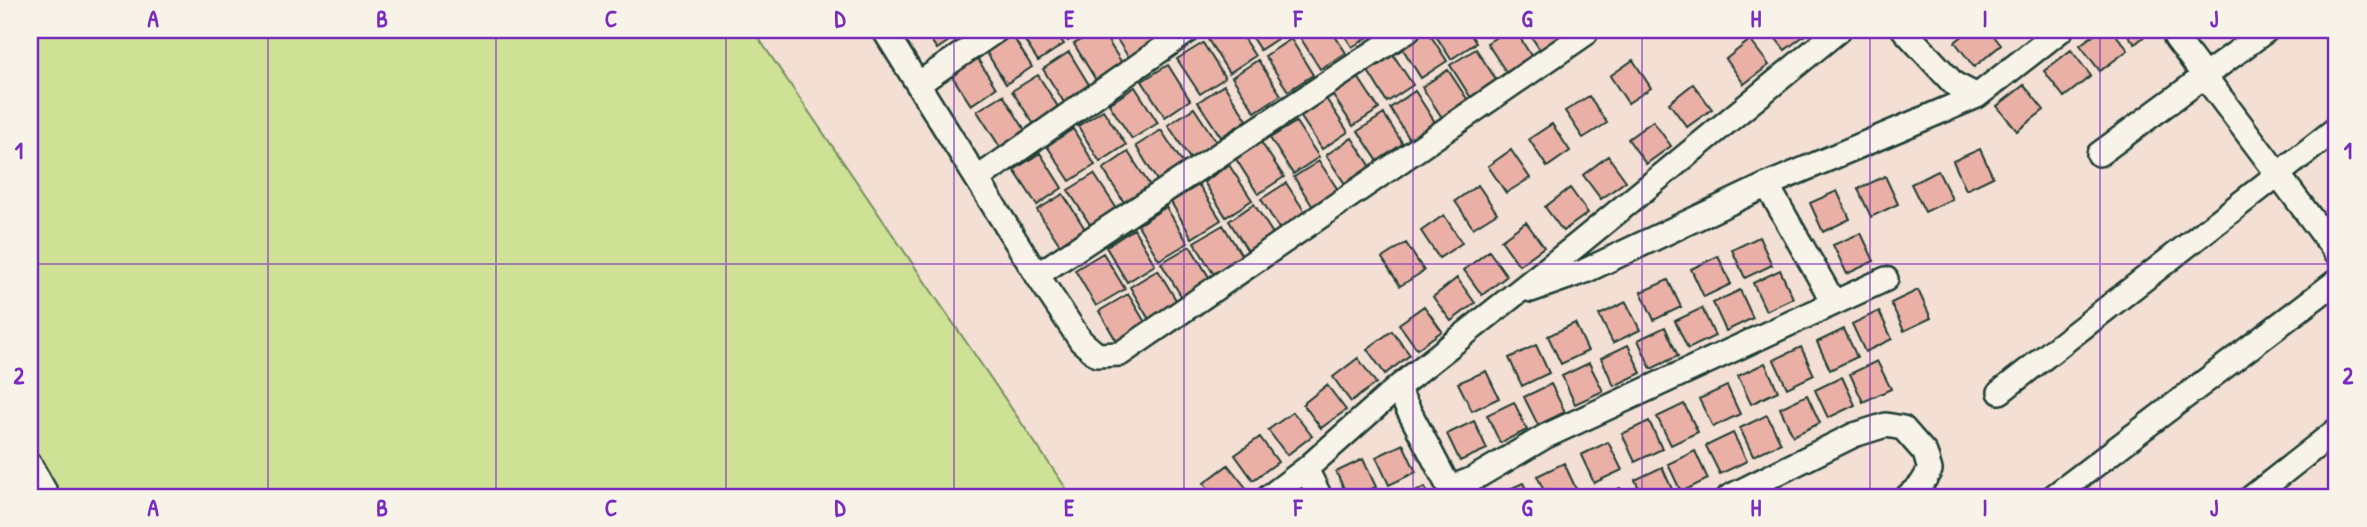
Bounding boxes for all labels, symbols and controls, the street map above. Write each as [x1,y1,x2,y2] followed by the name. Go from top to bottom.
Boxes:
[147,3,159,34] text: A
[376,3,388,34] text: B
[605,3,617,34] text: C
[835,3,847,34] text: D
[1064,3,1075,34] text: E
[1293,3,1304,34] text: F
[1521,3,1533,34] text: G
[1751,3,1762,34] text: H
[1982,3,1988,34] text: I
[2210,3,2219,34] text: J
[15,135,23,166] text: 1
[2344,135,2352,166] text: 1
[14,360,25,391] text: 2
[2343,360,2354,391] text: 2
[147,492,159,523] text: A
[376,492,388,523] text: B
[605,492,617,523] text: C
[835,492,847,523] text: D
[1064,492,1075,523] text: E
[1293,492,1304,523] text: F
[1521,492,1533,523] text: G
[1751,492,1762,523] text: H
[1982,492,1988,523] text: I
[2210,492,2219,523] text: J

